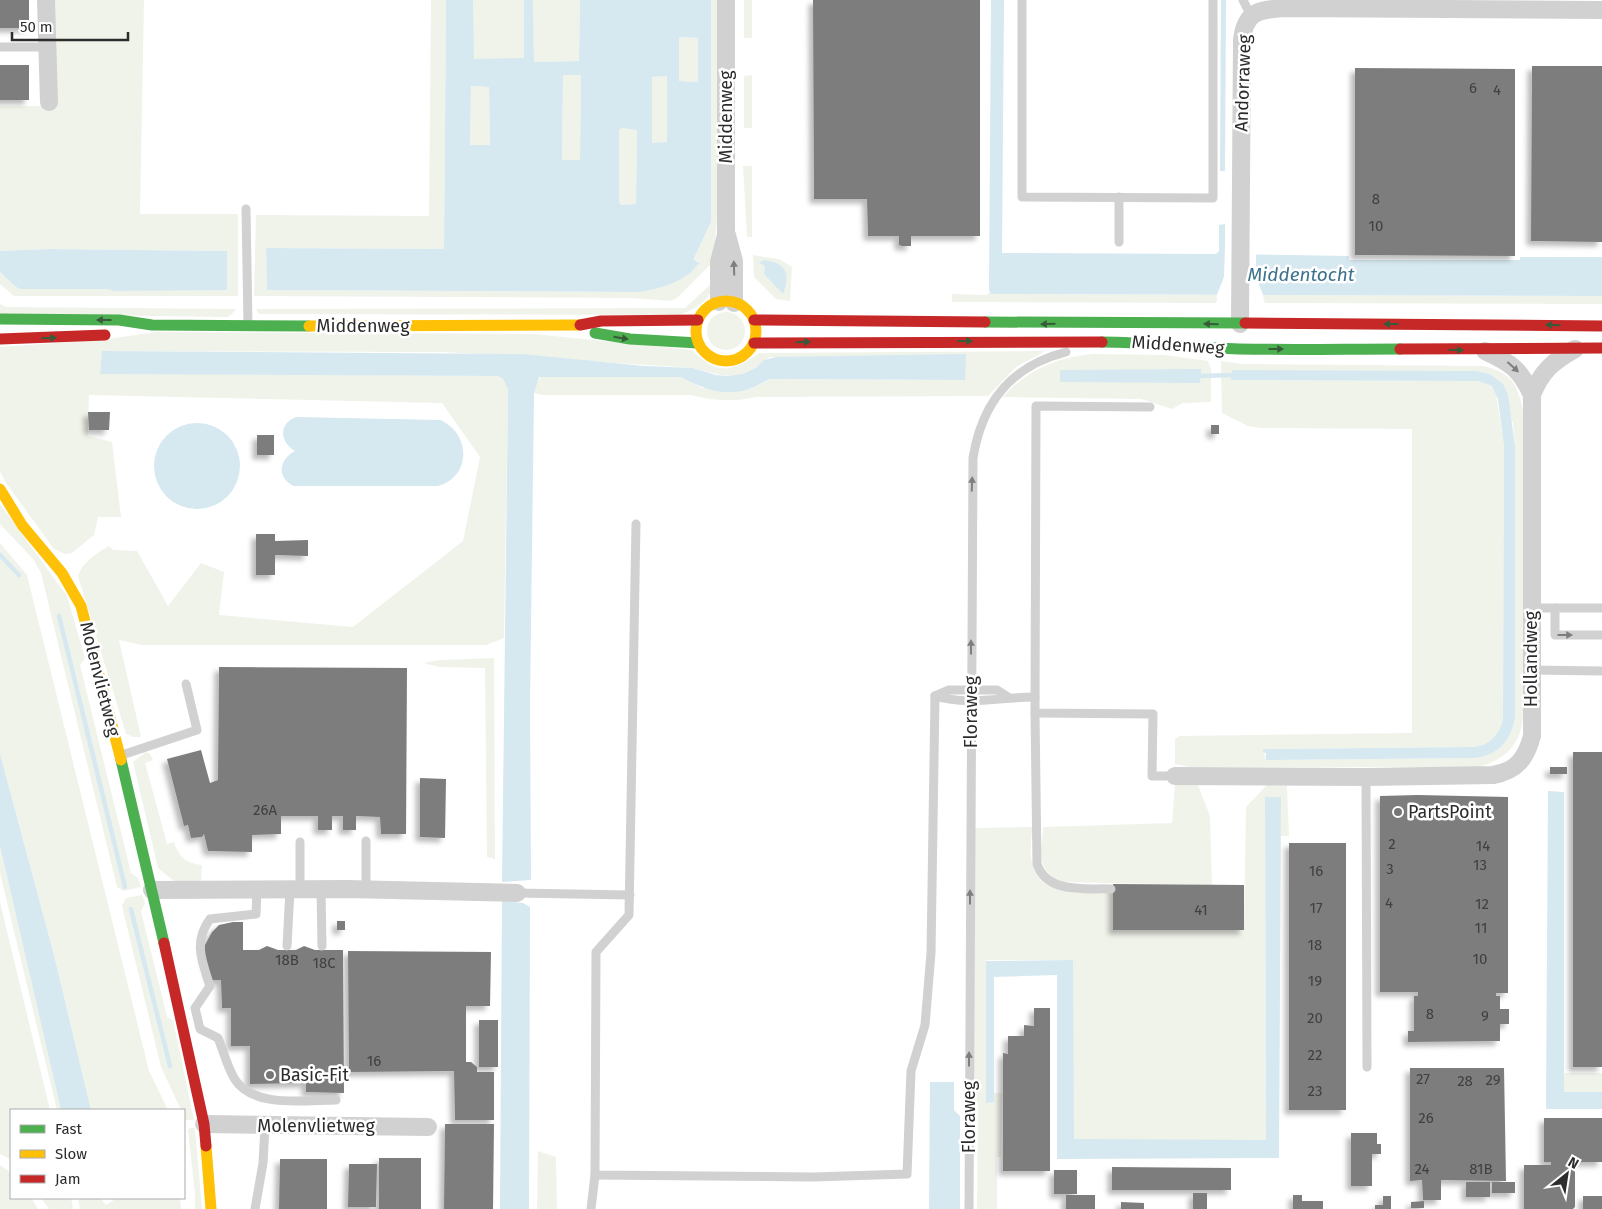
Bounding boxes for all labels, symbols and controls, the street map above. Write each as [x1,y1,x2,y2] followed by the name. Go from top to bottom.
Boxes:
[12,10,129,42] scale bar
[20,18,53,36] text: 50 m
[1230,33,1256,132] street label: Andorraweg
[715,70,737,164] street label: Middenweg
[1469,79,1477,97] house number: 6
[1493,81,1501,99] house number: 4
[1372,190,1380,208] house number: 8
[1369,217,1383,235] house number: 10
[730,260,738,276] one-way arrow
[1247,263,1355,286] water label: Middentocht
[316,315,410,337] street label: Middenweg
[95,316,111,324] one-way arrow
[1040,320,1056,328] one-way arrow
[1203,320,1219,328] one-way arrow
[1383,320,1399,328] one-way arrow
[1545,321,1561,329] one-way arrow
[1131,331,1226,359] street label: Middenweg
[41,334,57,342] one-way arrow
[613,334,629,342] one-way arrow
[957,337,973,345] one-way arrow
[795,338,811,346] one-way arrow
[1268,345,1284,353] one-way arrow
[1448,346,1464,354] one-way arrow
[1506,361,1518,373] one-way arrow
[969,476,977,492] one-way arrow
[1520,610,1542,707] street label: Hollandweg
[75,619,125,739] street label: Molenvlietweg
[1557,631,1573,639] one-way arrow
[967,639,975,655] one-way arrow
[960,675,982,748] street label: Floraweg
[253,801,277,819] house number: 26A
[1408,801,1492,823] place label: PartsPoint
[1392,806,1404,818] marker: PartsPoint
[1388,835,1396,853] house number: 2
[1476,837,1490,855] house number: 14
[1473,856,1487,874] house number: 13
[1386,860,1394,878] house number: 3
[1309,862,1323,880] house number: 16
[966,889,974,905] one-way arrow
[1385,894,1393,912] house number: 4
[1475,895,1489,913] house number: 12
[1309,899,1323,917] house number: 17
[1194,901,1208,919] house number: 41
[1475,919,1487,937] house number: 11
[1308,936,1322,954] house number: 18
[1473,950,1487,968] house number: 10
[275,951,299,969] house number: 18B
[312,954,336,972] house number: 18C
[1308,972,1322,990] house number: 19
[1426,1005,1434,1023] house number: 8
[1481,1007,1489,1025] house number: 9
[1307,1009,1323,1027] house number: 20
[1308,1046,1322,1064] house number: 22
[965,1051,973,1067] one-way arrow
[367,1052,381,1070] house number: 16
[280,1064,349,1086] place label: Basic-Fit
[264,1069,276,1081] marker: Basic-Fit
[1416,1070,1430,1088] house number: 27
[1485,1071,1501,1089] house number: 29
[1457,1072,1473,1090] house number: 28
[958,1080,980,1153] street label: Floraweg
[1308,1082,1322,1100] house number: 23
[10,1109,185,1199] legend
[1418,1109,1434,1127] house number: 26
[257,1115,375,1137] street label: Molenvlietweg
[55,1120,82,1138] text: Fast
[55,1145,87,1163] text: Slow
[1542,1149,1592,1199] north arrow
[1565,1153,1582,1173] text: N
[1414,1160,1430,1178] house number: 24
[1469,1160,1493,1178] house number: 81B
[55,1170,81,1188] text: Jam

